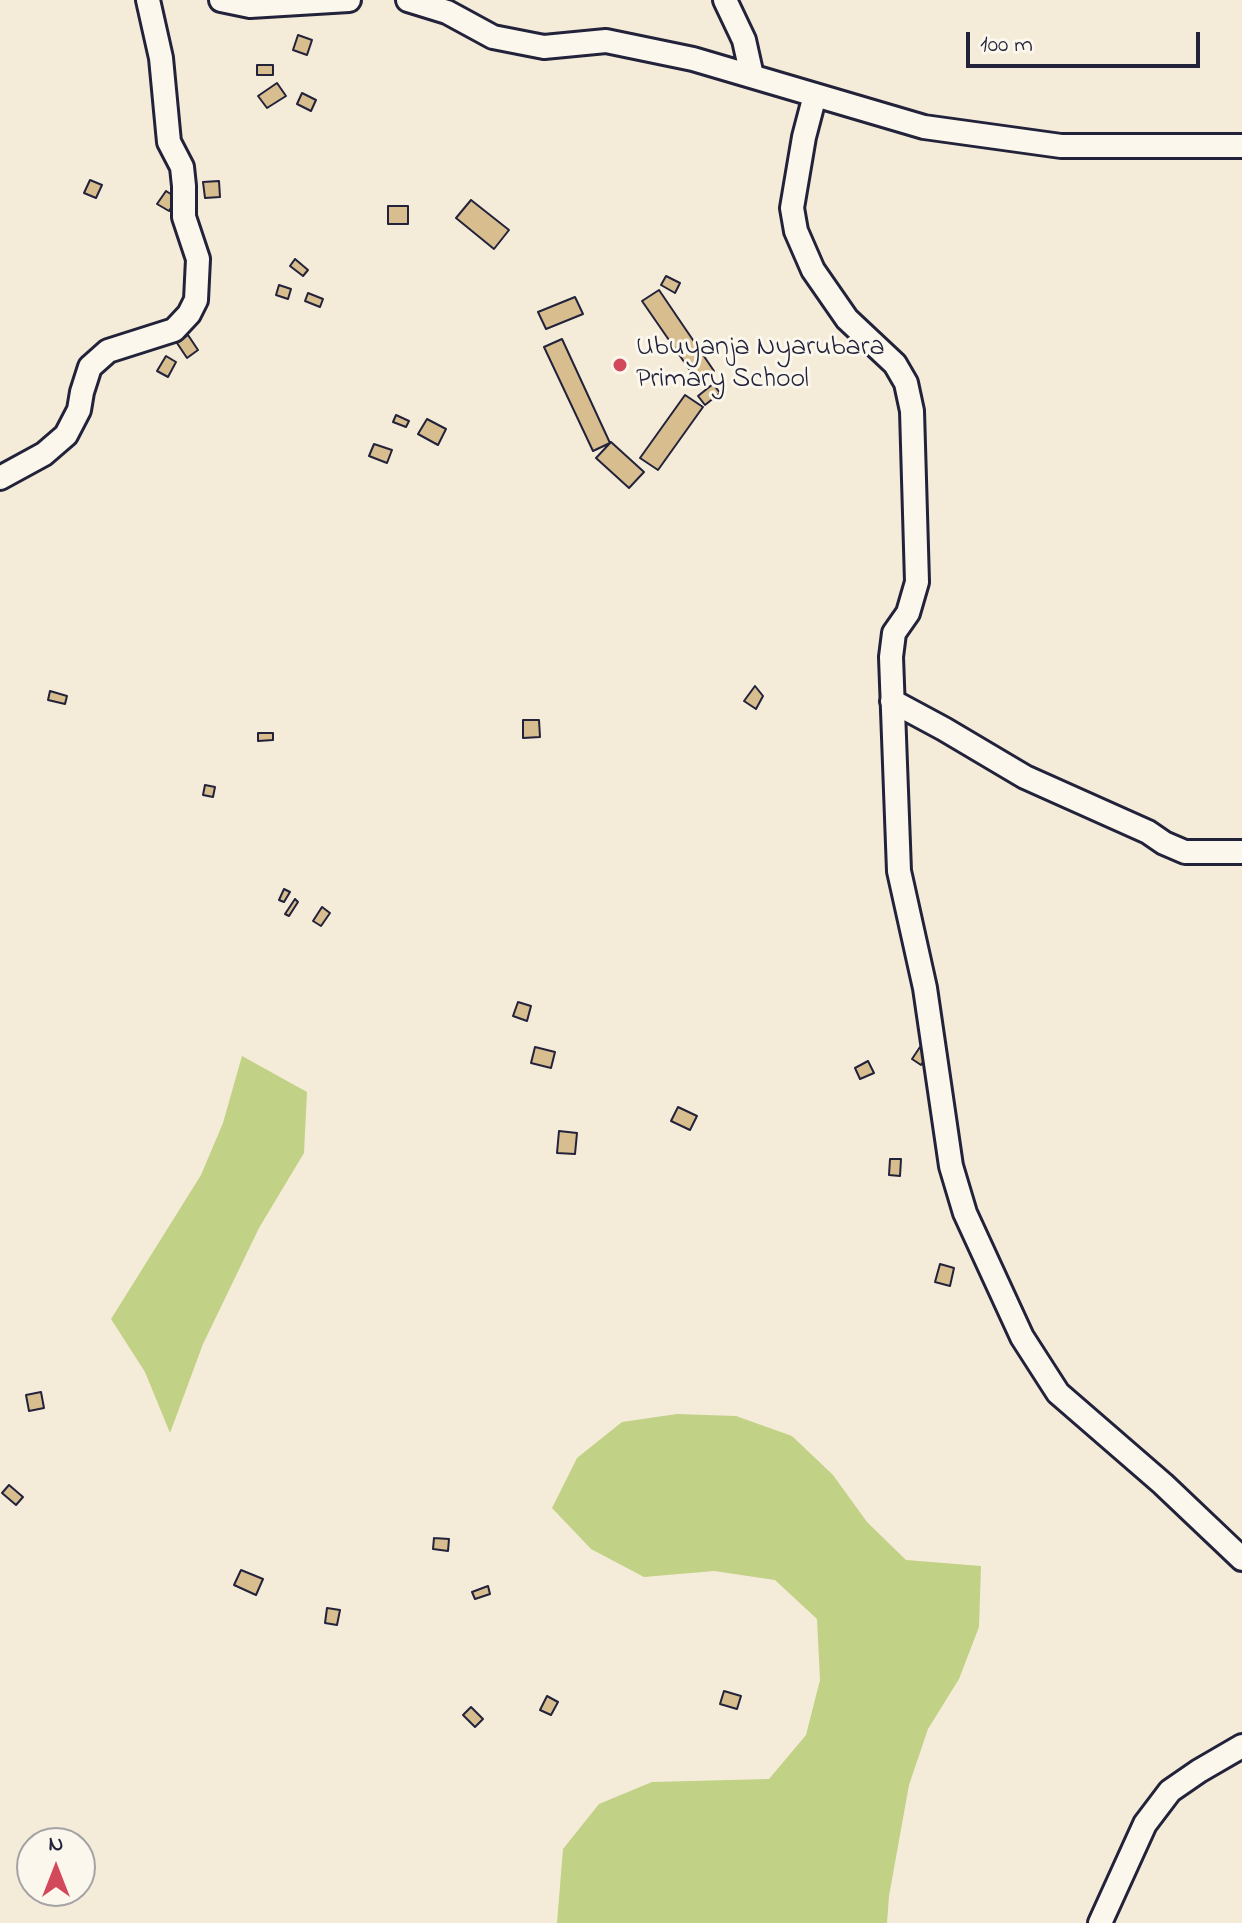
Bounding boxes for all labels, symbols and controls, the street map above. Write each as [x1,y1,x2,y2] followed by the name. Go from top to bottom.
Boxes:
[970,16,1204,66] scale bar
[980,28,1033,63] text: 100 m
[636,332,885,398] place label: Ubuyanja Nyarubara Primary School
[611,356,629,374] marker: Ubuyanja Nyarubara Primary School
[16,1827,96,1907] north arrow
[49,1829,63,1861] text: N

